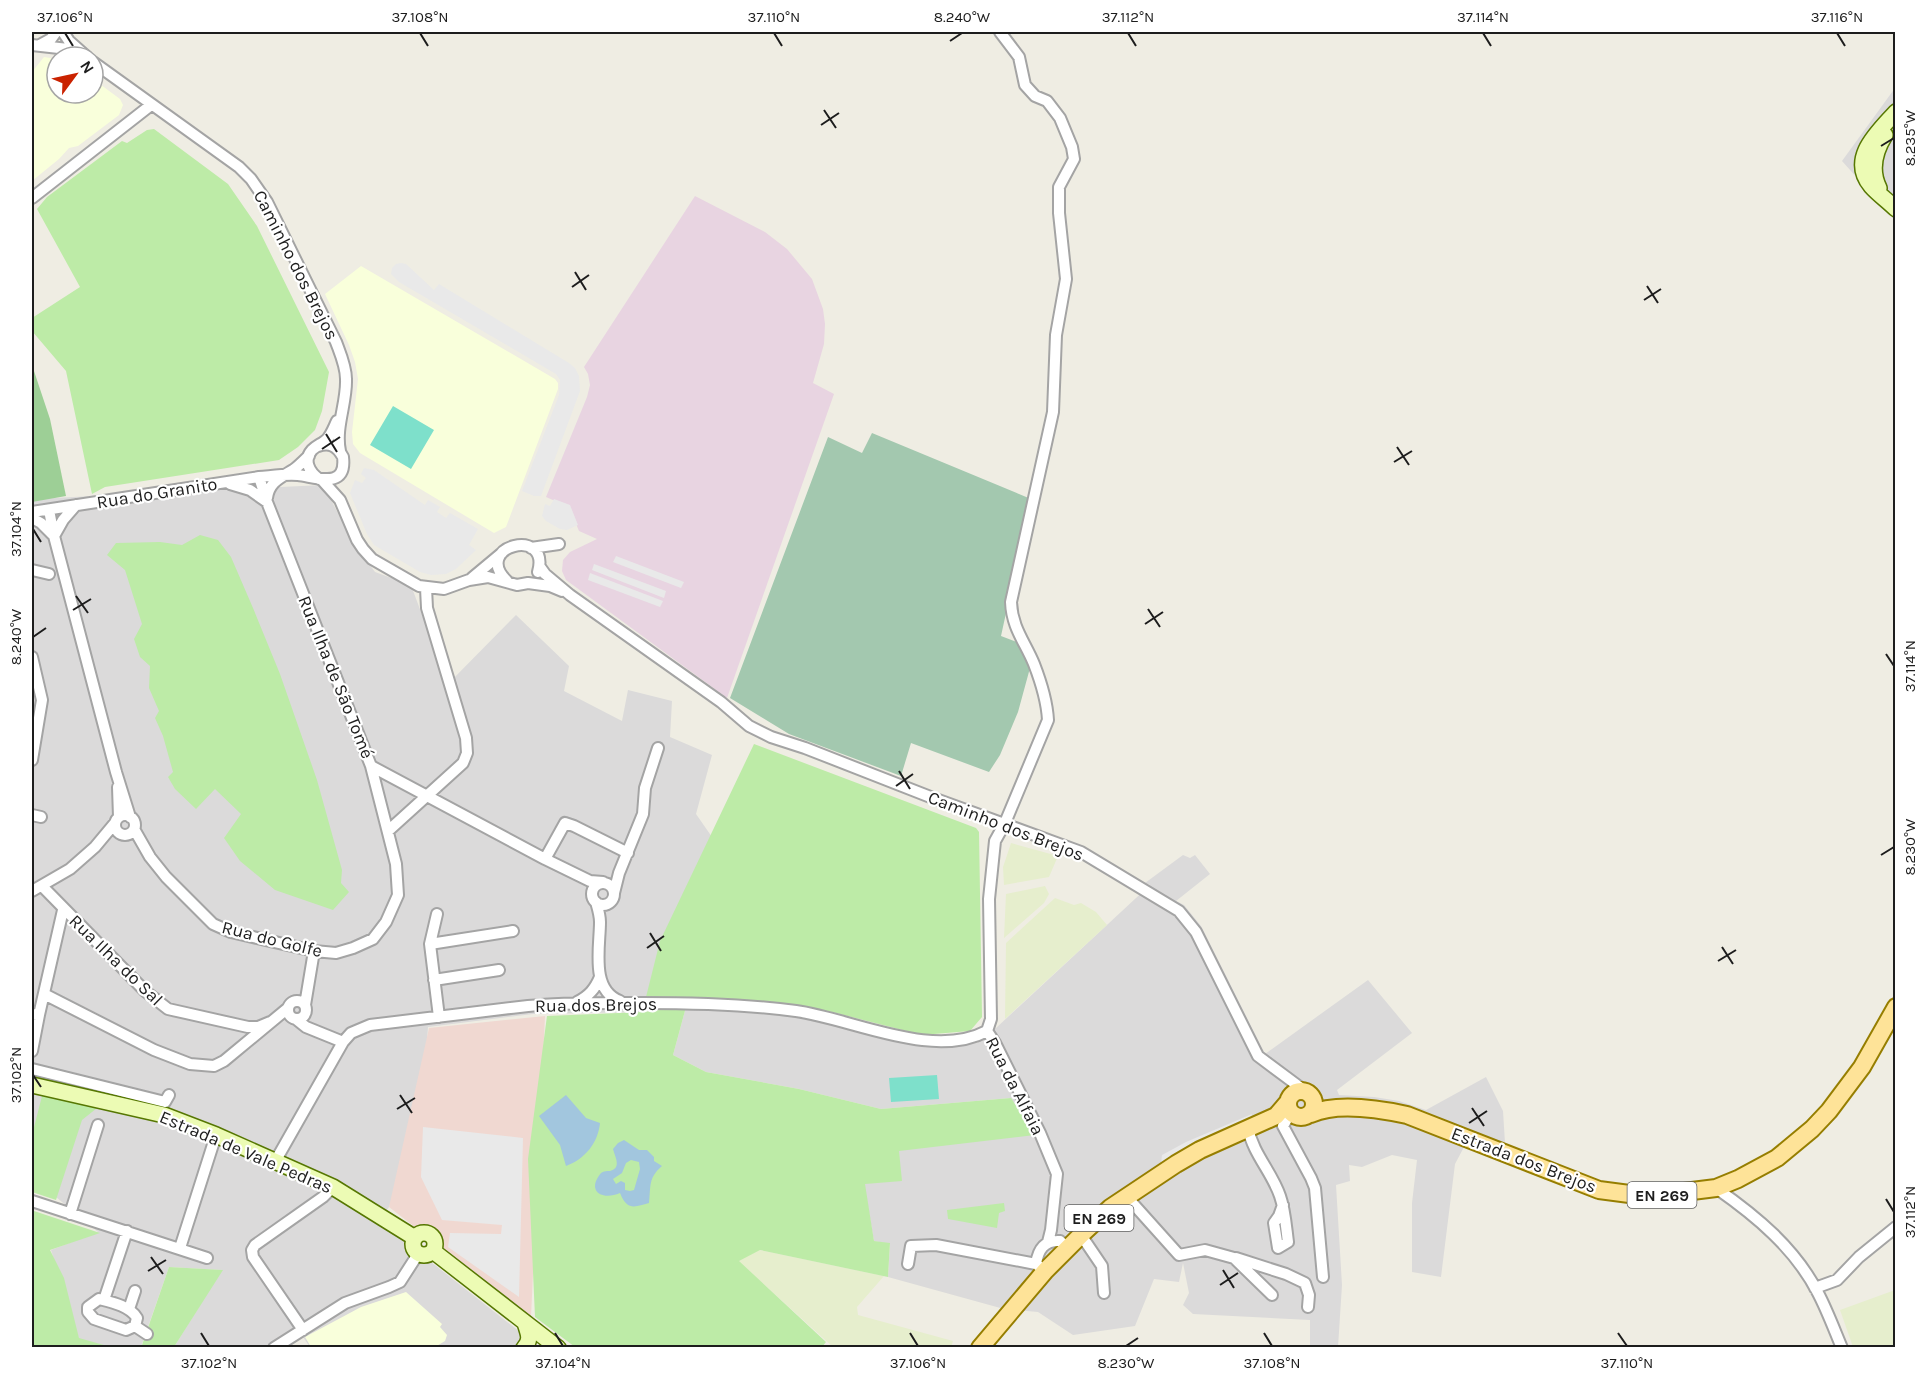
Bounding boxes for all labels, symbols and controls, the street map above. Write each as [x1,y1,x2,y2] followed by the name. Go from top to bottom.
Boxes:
[37,8,93,26] text: 37.106°N
[391,8,449,26] text: 37.108°N
[748,8,800,26] text: 37.110°N
[934,8,991,26] text: 8.240°W
[1102,8,1154,26] text: 37.112°N
[1457,8,1509,26] text: 37.114°N
[1811,8,1863,26] text: 37.116°N
[45,45,105,105] north arrow
[76,57,98,77] text: N
[1901,109,1919,166] text: 8.235°W
[249,186,343,344] street label: Caminho dos Brejos
[95,473,219,513] street label: Rua do Granito
[7,501,25,557] text: 37.104°N
[293,592,379,762] street label: Rua Ilha de São Tomé
[7,608,25,665] text: 8.240°W
[1901,640,1919,692] text: 37.114°N
[925,786,1087,866] street label: Caminho dos Brejos
[1901,818,1919,875] text: 8.230°W
[65,910,167,1010] street label: Rua Ilha do Sal
[219,916,325,962] street label: Rua do Golfe
[535,993,657,1017] street label: Rua dos Brejos
[981,1033,1049,1139] street label: Rua da Alfaia
[7,1047,25,1103] text: 37.102°N
[156,1106,336,1198] street label: Estrada de Vale Pedras
[1448,1122,1600,1198] street label: Estrada dos Brejos
[1628,1182,1696,1208] road number: EN 269
[1901,1186,1919,1238] text: 37.112°N
[1064,1205,1134,1231] road number: EN 269
[181,1354,237,1372] text: 37.102°N
[535,1354,591,1372] text: 37.104°N
[890,1354,946,1372] text: 37.106°N
[1098,1354,1155,1372] text: 8.230°W
[1243,1354,1301,1372] text: 37.108°N
[1601,1354,1653,1372] text: 37.110°N

